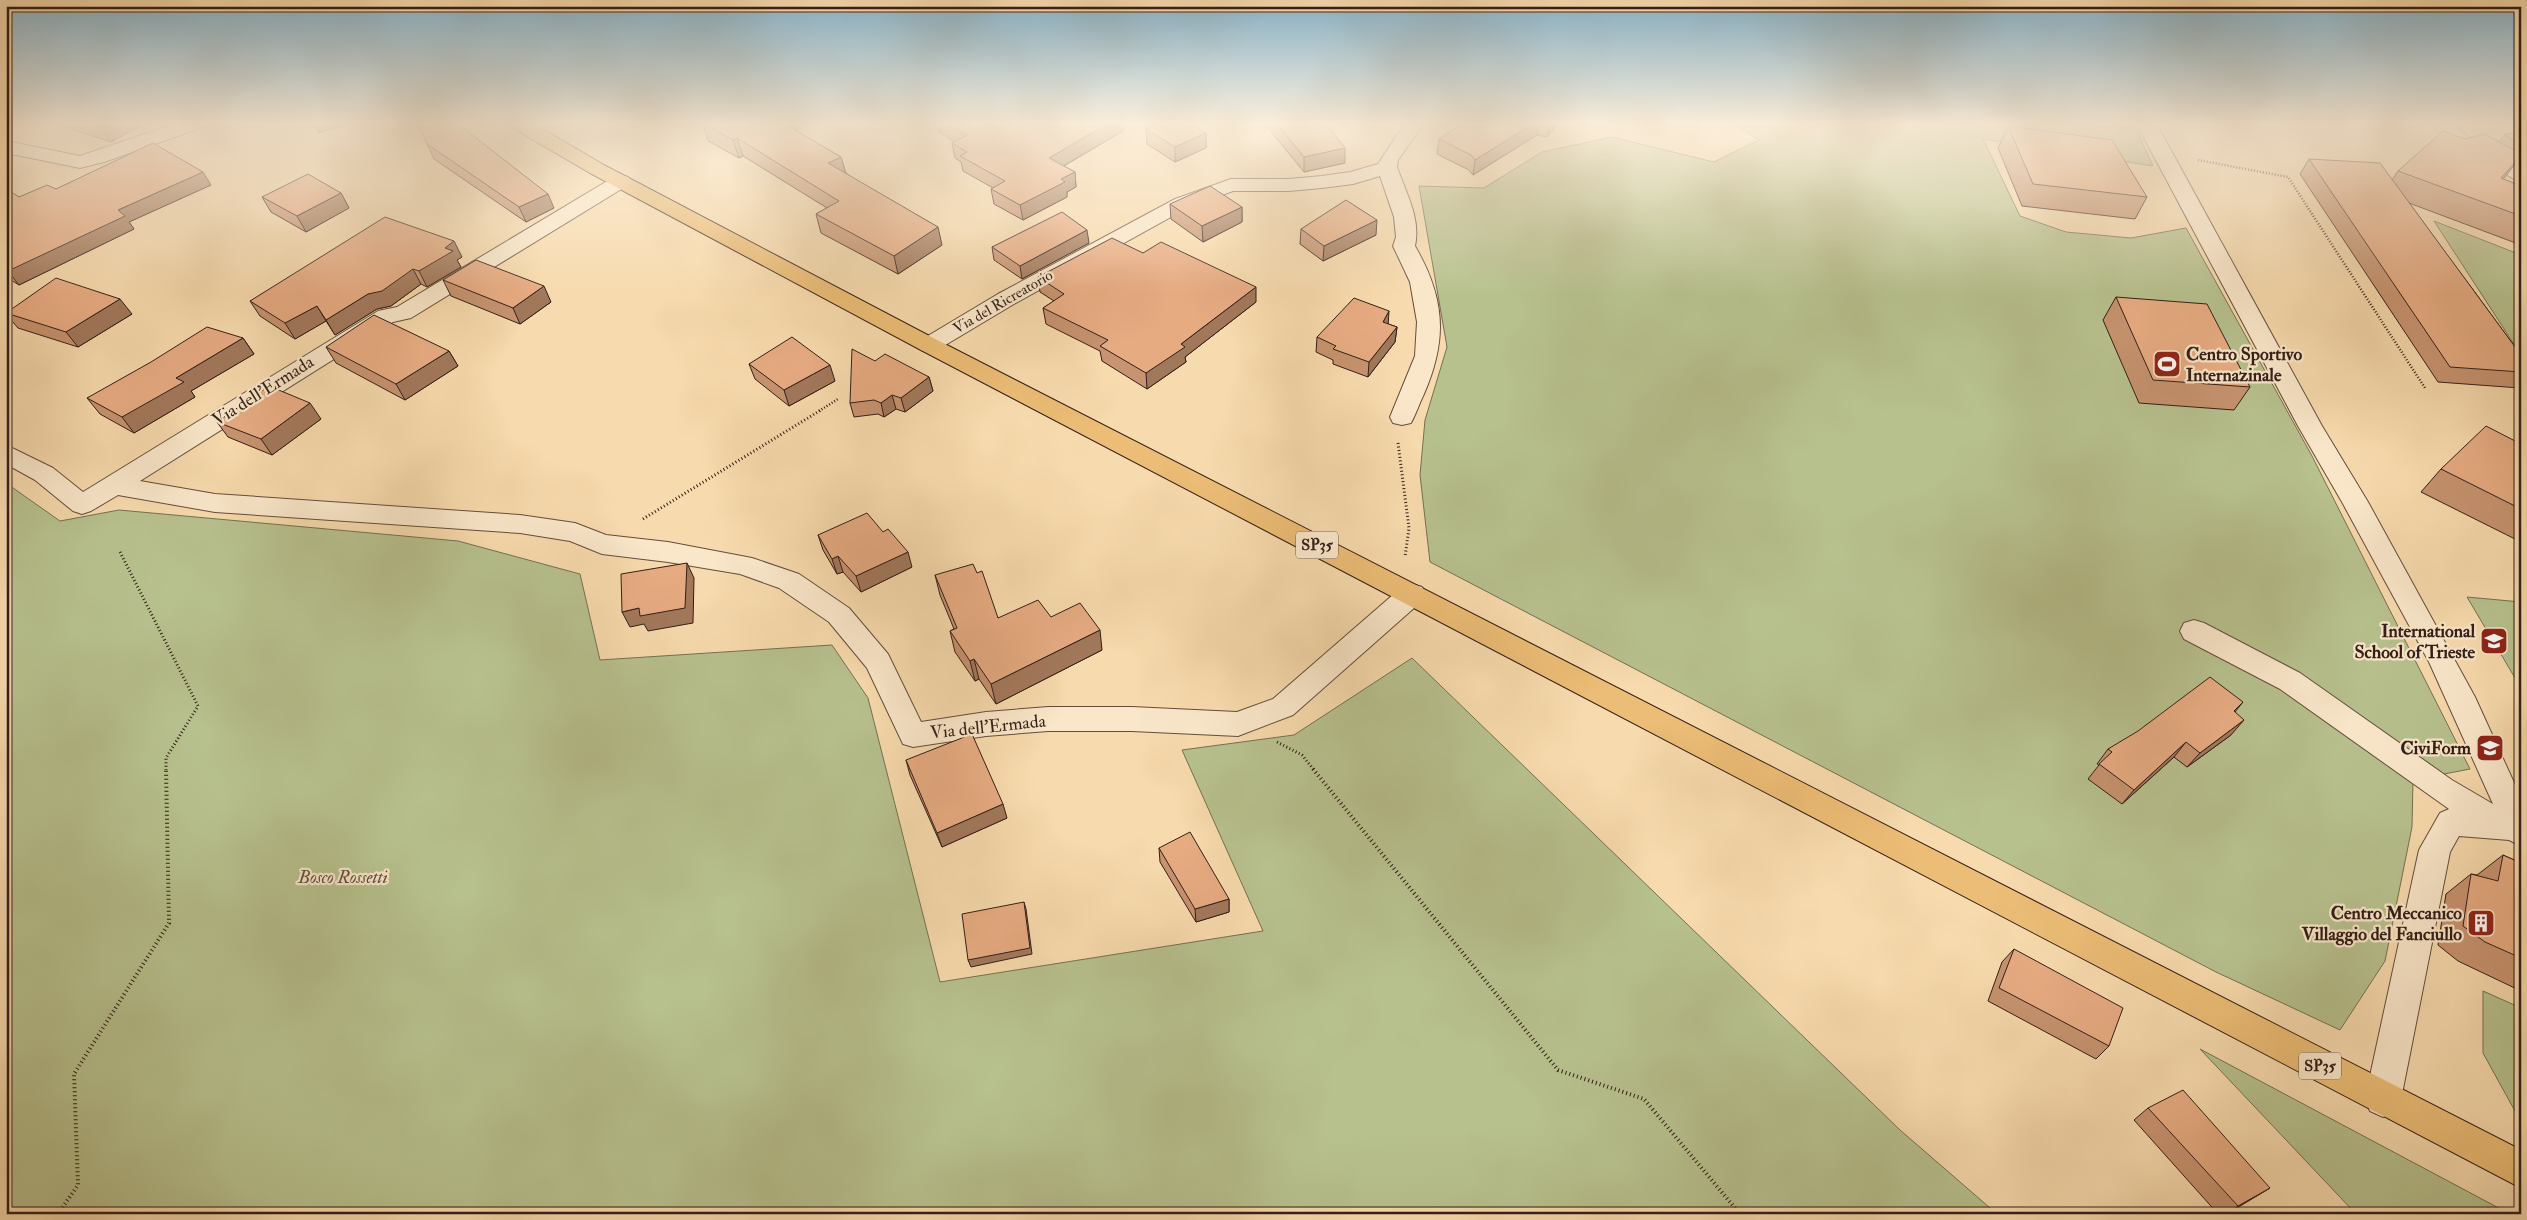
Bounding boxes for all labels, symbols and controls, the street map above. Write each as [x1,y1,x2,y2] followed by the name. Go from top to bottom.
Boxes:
[950,266,1056,338] street label: Via del Ricreatorio
[2186,343,2302,387] place label: Centro Sportivo Internazinale
[2152,349,2182,379] sports icon: Centro Sportivo Internazinale
[208,350,319,432] street label: Via dell'Ermada
[1296,532,1338,558] road number: SP35
[2354,620,2475,664] place label: International School of Trieste
[2479,626,2509,656] school or university icon: International School of Trieste
[929,709,1048,745] street label: Via dell'Ermada
[2475,733,2505,763] school or university icon: CiviForm
[2400,737,2472,760] place label: CiviForm
[297,866,388,889] park label: Bosco Rossetti
[2301,902,2462,946] place label: Centro Meccanico Villaggio del Fanciullo
[2466,908,2496,938] building icon: Centro Meccanico Villaggio del Fanciullo
[2299,1052,2341,1080] road number: SP35

